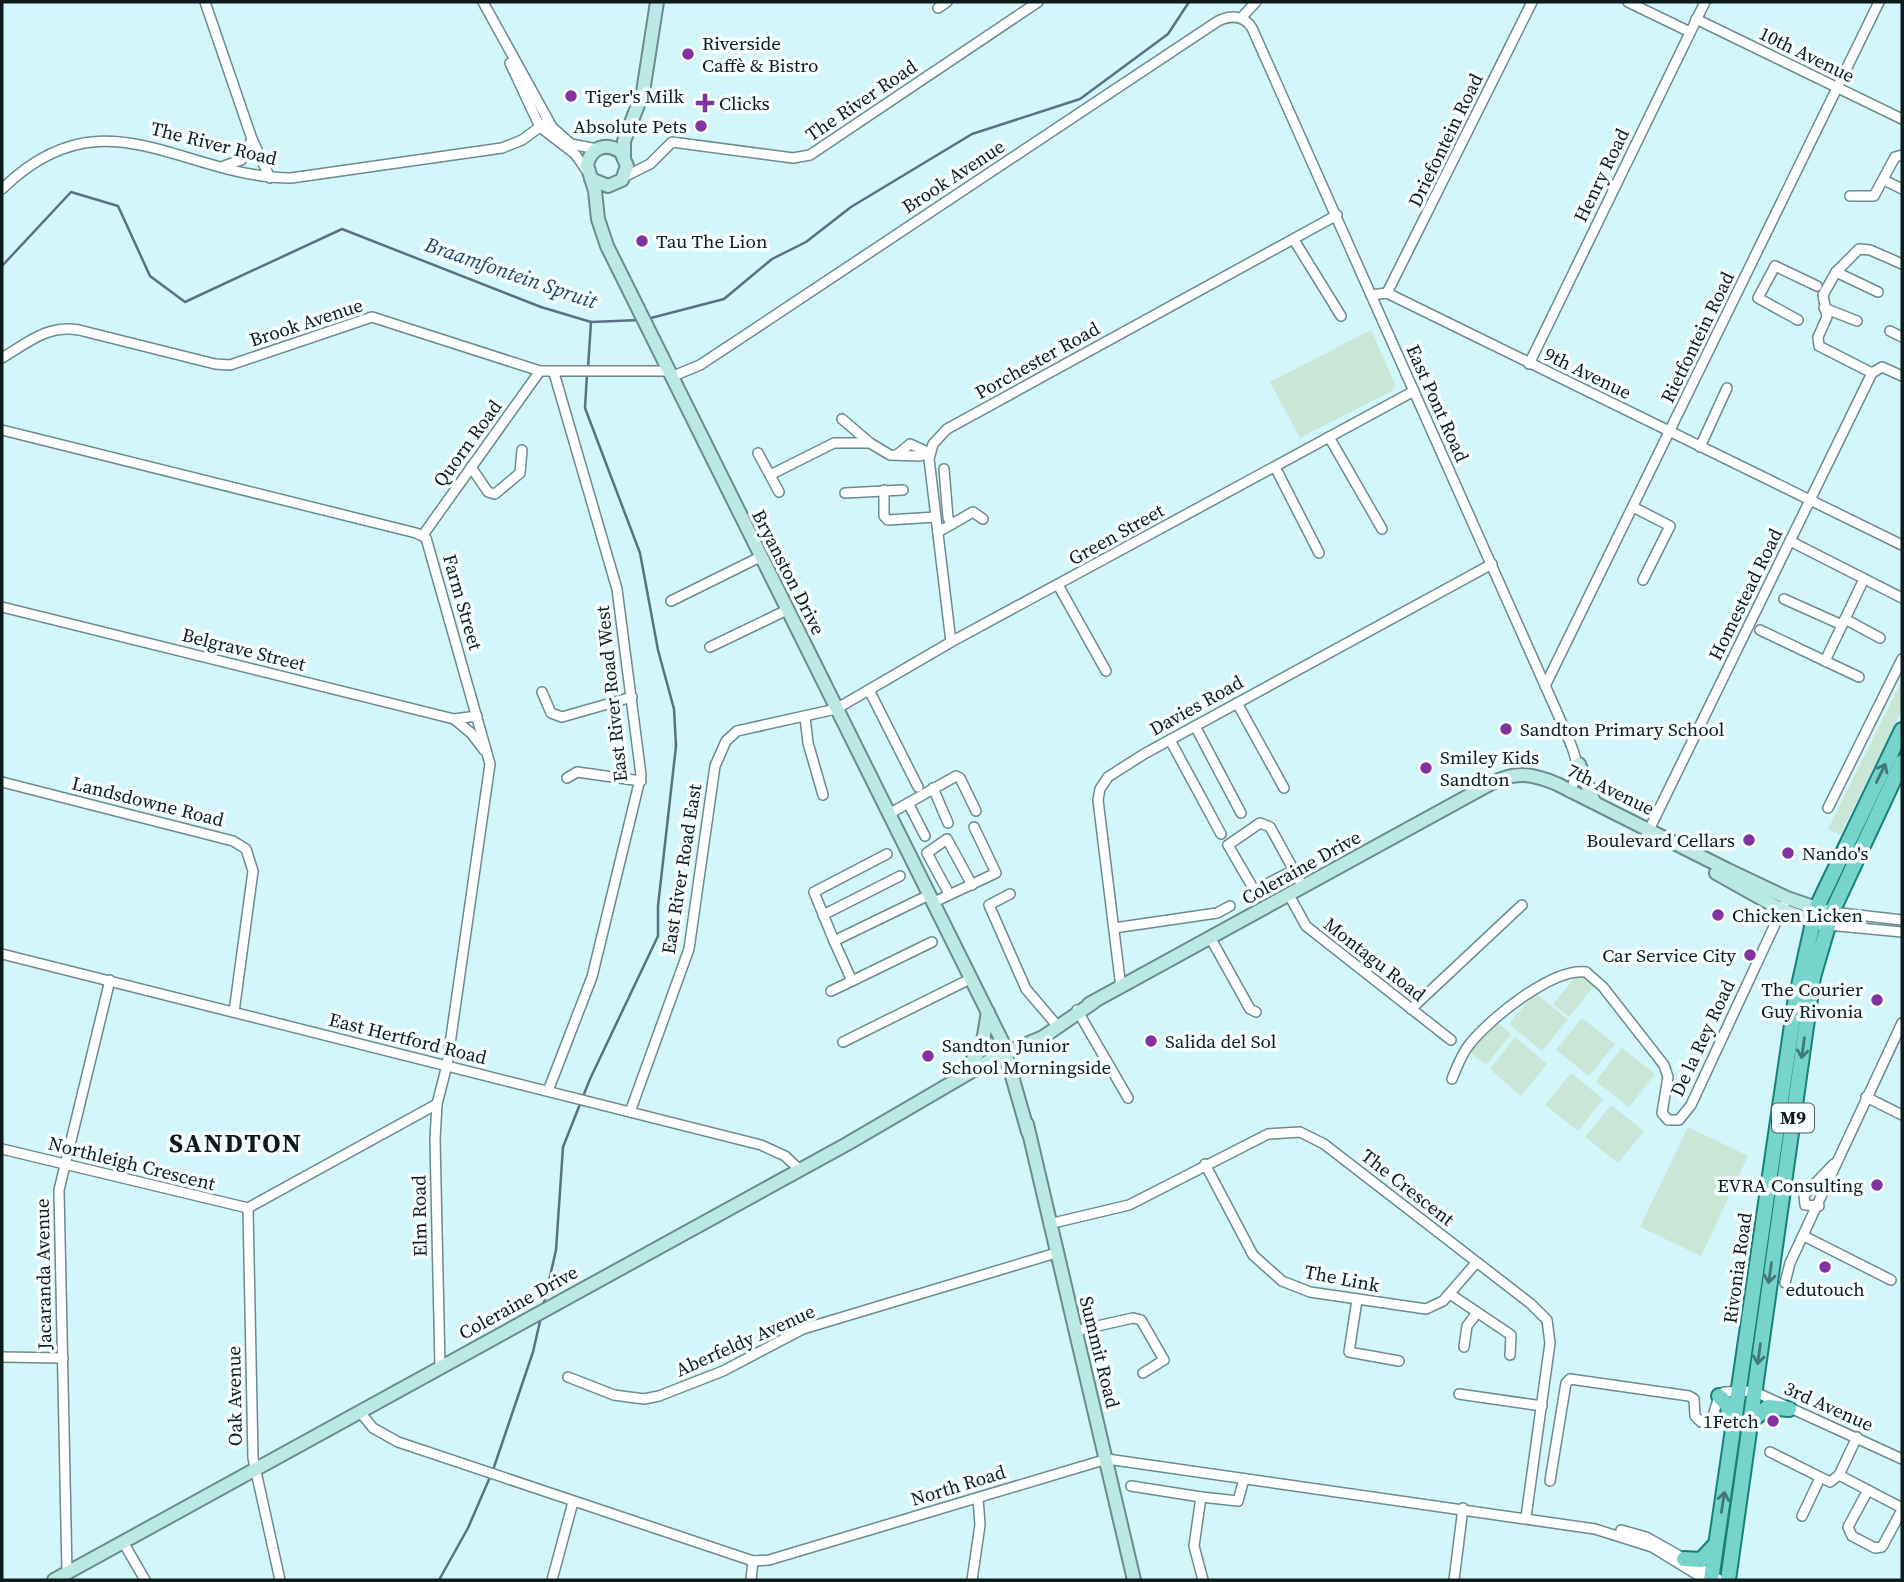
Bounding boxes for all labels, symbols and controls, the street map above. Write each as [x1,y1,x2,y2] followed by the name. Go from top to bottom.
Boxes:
[1755,20,1859,88] street label: 10th Avenue
[702,30,818,78] place label: Riverside Caffè & Bistro
[680,46,696,62] marker: Riverside Caffè & Bistro
[800,53,922,147] street label: The River Road
[1401,69,1489,211] street label: Driefontein Road
[585,83,685,109] place label: Tiger's Milk
[563,88,579,104] marker: Tiger's Milk
[719,90,770,116] place label: Clicks
[697,95,713,111] marker: Clicks
[573,113,687,139] place label: Absolute Pets
[148,115,280,171] street label: The River Road
[693,118,709,134] marker: Absolute Pets
[1567,124,1635,226] street label: Henry Road
[897,133,1009,219] street label: Brook Avenue
[656,228,767,254] place label: Tau The Lion
[420,229,602,316] water label: Braamfontein Spruit
[634,233,650,249] marker: Tau The Lion
[1654,267,1740,407] street label: Rietfontein Road
[246,291,366,353] street label: Brook Avenue
[970,315,1104,405] street label: Porchester Road
[1400,340,1476,466] street label: East Pont Road
[1540,341,1636,405] street label: 9th Avenue
[427,394,508,492] street label: Quorn Road
[1064,497,1169,571] street label: Green Street
[746,505,832,639] street label: Bryanston Drive
[1702,524,1788,664] street label: Homestead Road
[437,551,489,654] street label: Farm Street
[589,604,633,783] street label: East River Road West
[180,621,309,677] street label: Belgrave Street
[1144,668,1248,741] street label: Davies Road
[1520,716,1725,742] place label: Sandton Primary School
[1498,721,1514,737] marker: Sandton Primary School
[1440,744,1539,792] place label: Smiley Kids Sandton
[1563,757,1659,821] street label: 7th Avenue
[1418,760,1434,776] marker: Smiley Kids Sandton
[1875,763,1888,784] one-way arrow
[69,770,227,833] street label: Landsdowne Road
[655,781,707,956] street label: East River Road East
[1237,824,1365,910] street label: Coleraine Drive
[1586,827,1735,853] place label: Boulevard Cellars
[1741,832,1757,848] marker: Boulevard Cellars
[1802,840,1868,866] place label: Nando's
[1780,845,1796,861] marker: Nando's
[1732,902,1863,928] place label: Chicken Licken
[1710,907,1726,923] marker: Chicken Licken
[1319,911,1432,1007] street label: Montagu Road
[1602,942,1736,968] place label: Car Service City
[1742,947,1758,963] marker: Car Service City
[1664,975,1741,1101] street label: De la Rey Road
[1761,976,1863,1024] place label: The Courier Guy Rivonia
[1869,992,1885,1008] marker: The Courier Guy Rivonia
[326,1006,490,1070] street label: East Hertford Road
[1165,1028,1277,1054] place label: Salida del Sol
[942,1032,1111,1080] place label: Sandton Junior School Morningside
[1143,1033,1159,1049] marker: Salida del Sol
[1796,1036,1809,1059] one-way arrow
[920,1048,936,1064] marker: Sandton Junior School Morningside
[1772,1104,1814,1133] road number: M9
[169,1125,303,1161] district label: SANDTON
[46,1130,219,1196] street label: Northleigh Crescent
[1356,1142,1461,1232] street label: The Crescent
[1717,1172,1863,1198] place label: EVRA Consulting
[405,1175,433,1257] street label: Elm Road
[1869,1177,1885,1193] marker: EVRA Consulting
[29,1198,57,1351] street label: Jacaranda Avenue
[1716,1211,1758,1325] street label: Rivonia Road
[1302,1258,1382,1298] street label: The Link
[454,1259,582,1345] street label: Coleraine Drive
[1817,1259,1833,1275] marker: edutouch
[1763,1261,1776,1284] one-way arrow
[1785,1276,1865,1302] place label: edutouch
[1074,1293,1126,1411] street label: Summit Road
[671,1298,819,1382] street label: Aberfeldy Avenue
[1752,1342,1765,1365] one-way arrow
[220,1346,248,1446] street label: Oak Avenue
[1780,1375,1878,1437] street label: 3rd Avenue
[1703,1408,1759,1434] place label: 1Fetch
[1765,1413,1781,1429] marker: 1Fetch
[908,1458,1009,1512] street label: North Road
[1717,1491,1730,1514] one-way arrow

